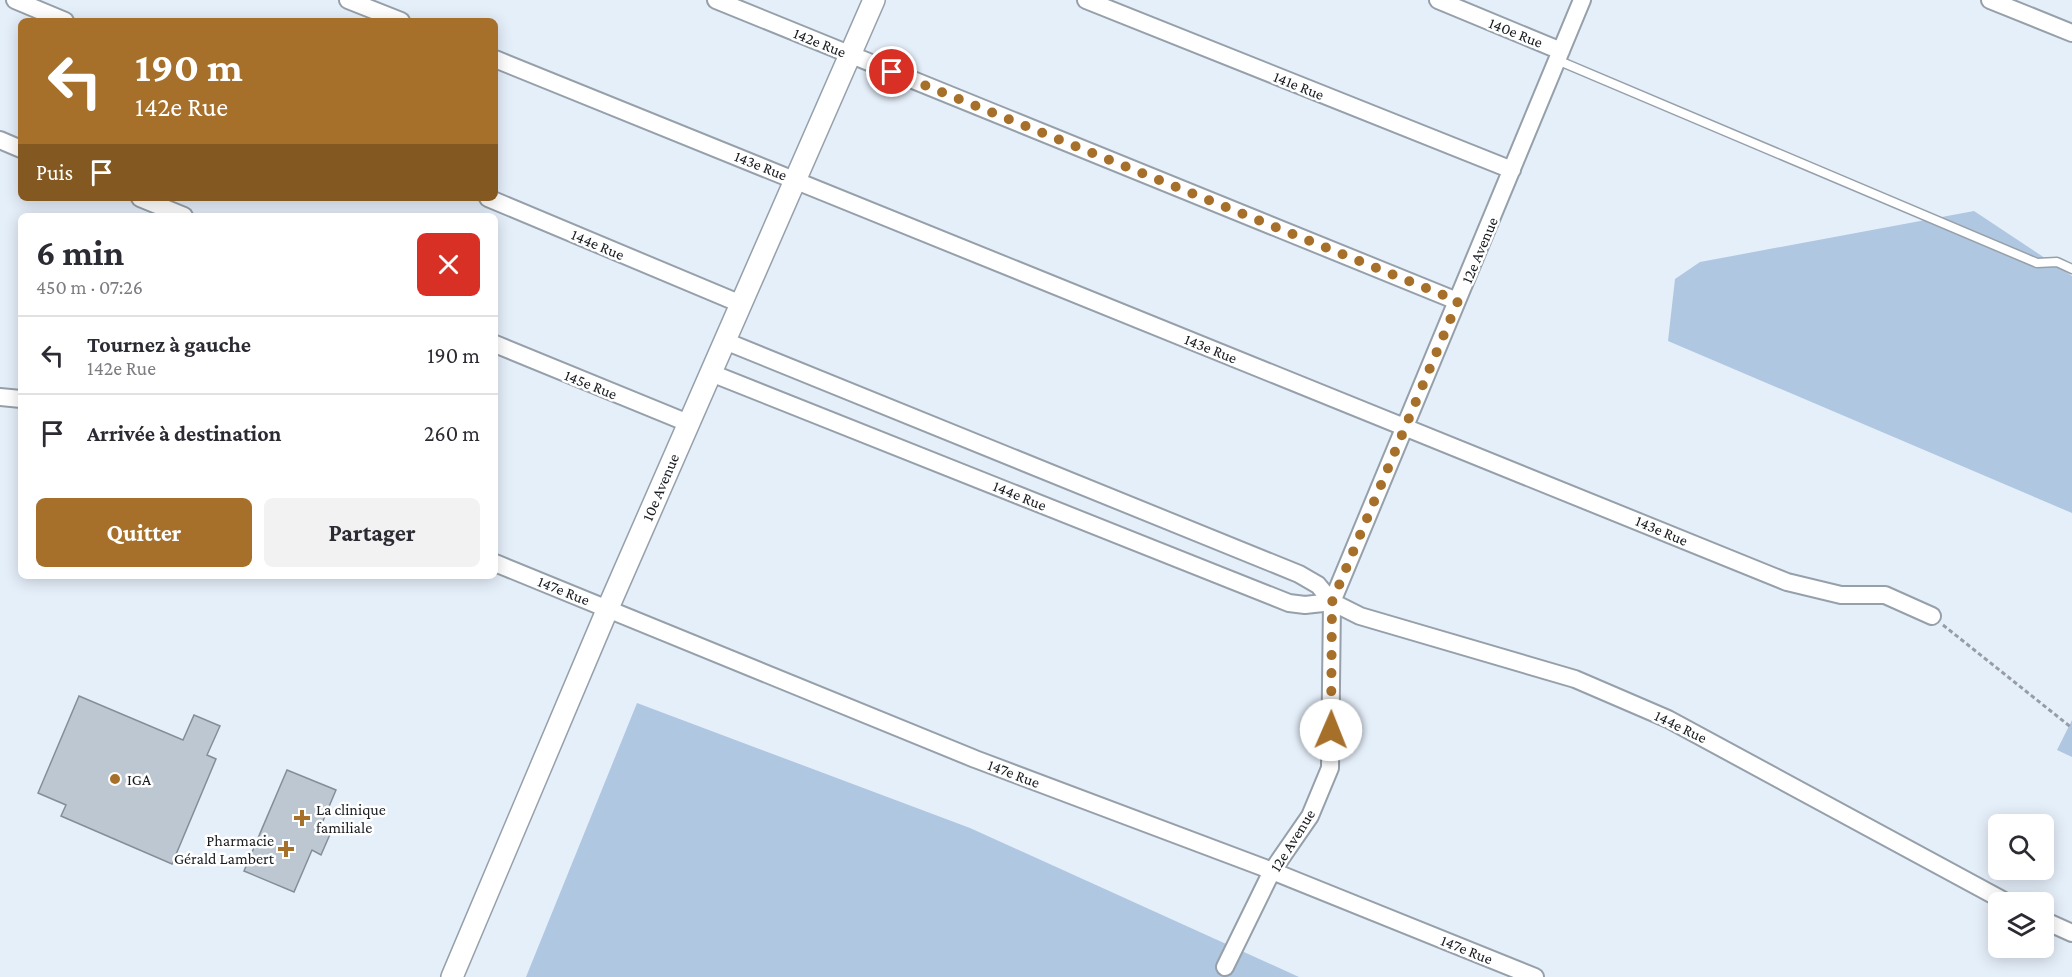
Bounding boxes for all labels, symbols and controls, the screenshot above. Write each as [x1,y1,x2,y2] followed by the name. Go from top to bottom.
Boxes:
[1486,14,1545,51] street label: 140e Rue
[791,24,849,61] street label: 142e Rue
[36,42,114,120] icon: left
[135,43,243,90] text: 190 m
[866,46,917,97] pin
[875,55,908,88] icon: arrive
[1271,68,1327,103] street label: 141e Rue
[135,92,228,122] text: 142e Rue
[732,147,790,184] street label: 143e Rue
[85,156,118,189] icon: arrive
[36,160,73,185] text: Puis
[1458,215,1501,286] street label: 12e Avenue
[569,226,627,263] street label: 144e Rue
[36,233,124,273] text: 6 min
[417,233,480,296] button: close
[36,276,143,298] text: 450 m · 07:26
[1182,330,1240,367] street label: 143e Rue
[87,332,251,357] text: Tournez à gauche
[36,339,69,372] icon: left
[427,343,480,368] text: 190 m
[87,357,156,379] text: 142e Rue
[562,366,620,403] street label: 145e Rue
[36,417,69,450] icon: arrive
[87,421,281,446] text: Arrivée à destination
[424,421,480,446] text: 260 m
[639,451,682,523] street label: 10e Avenue
[991,477,1049,514] street label: 144e Rue
[36,498,252,567] button: Quitter
[264,498,480,567] button: Partager
[1633,512,1691,549] street label: 143e Rue
[535,572,592,609] street label: 147e Rue
[1299,698,1363,762] position arrow
[1652,707,1710,746] street label: 144e Rue
[985,756,1042,791] street label: 147e Rue
[127,771,152,788] place label: IGA
[108,772,122,786] marker: IGA
[316,801,386,836] place label: La clinique familiale
[1267,806,1318,874] street label: 12e Avenue
[293,809,311,827] marker: La clinique familiale
[1988,814,2054,958] map controls
[1988,814,2054,880] button: search
[174,832,275,867] place label: Pharmacie Gérald Lambert
[279,842,293,856] marker: Pharmacie Gérald Lambert
[1988,892,2054,958] button: layers
[1438,931,1495,968] street label: 147e Rue

